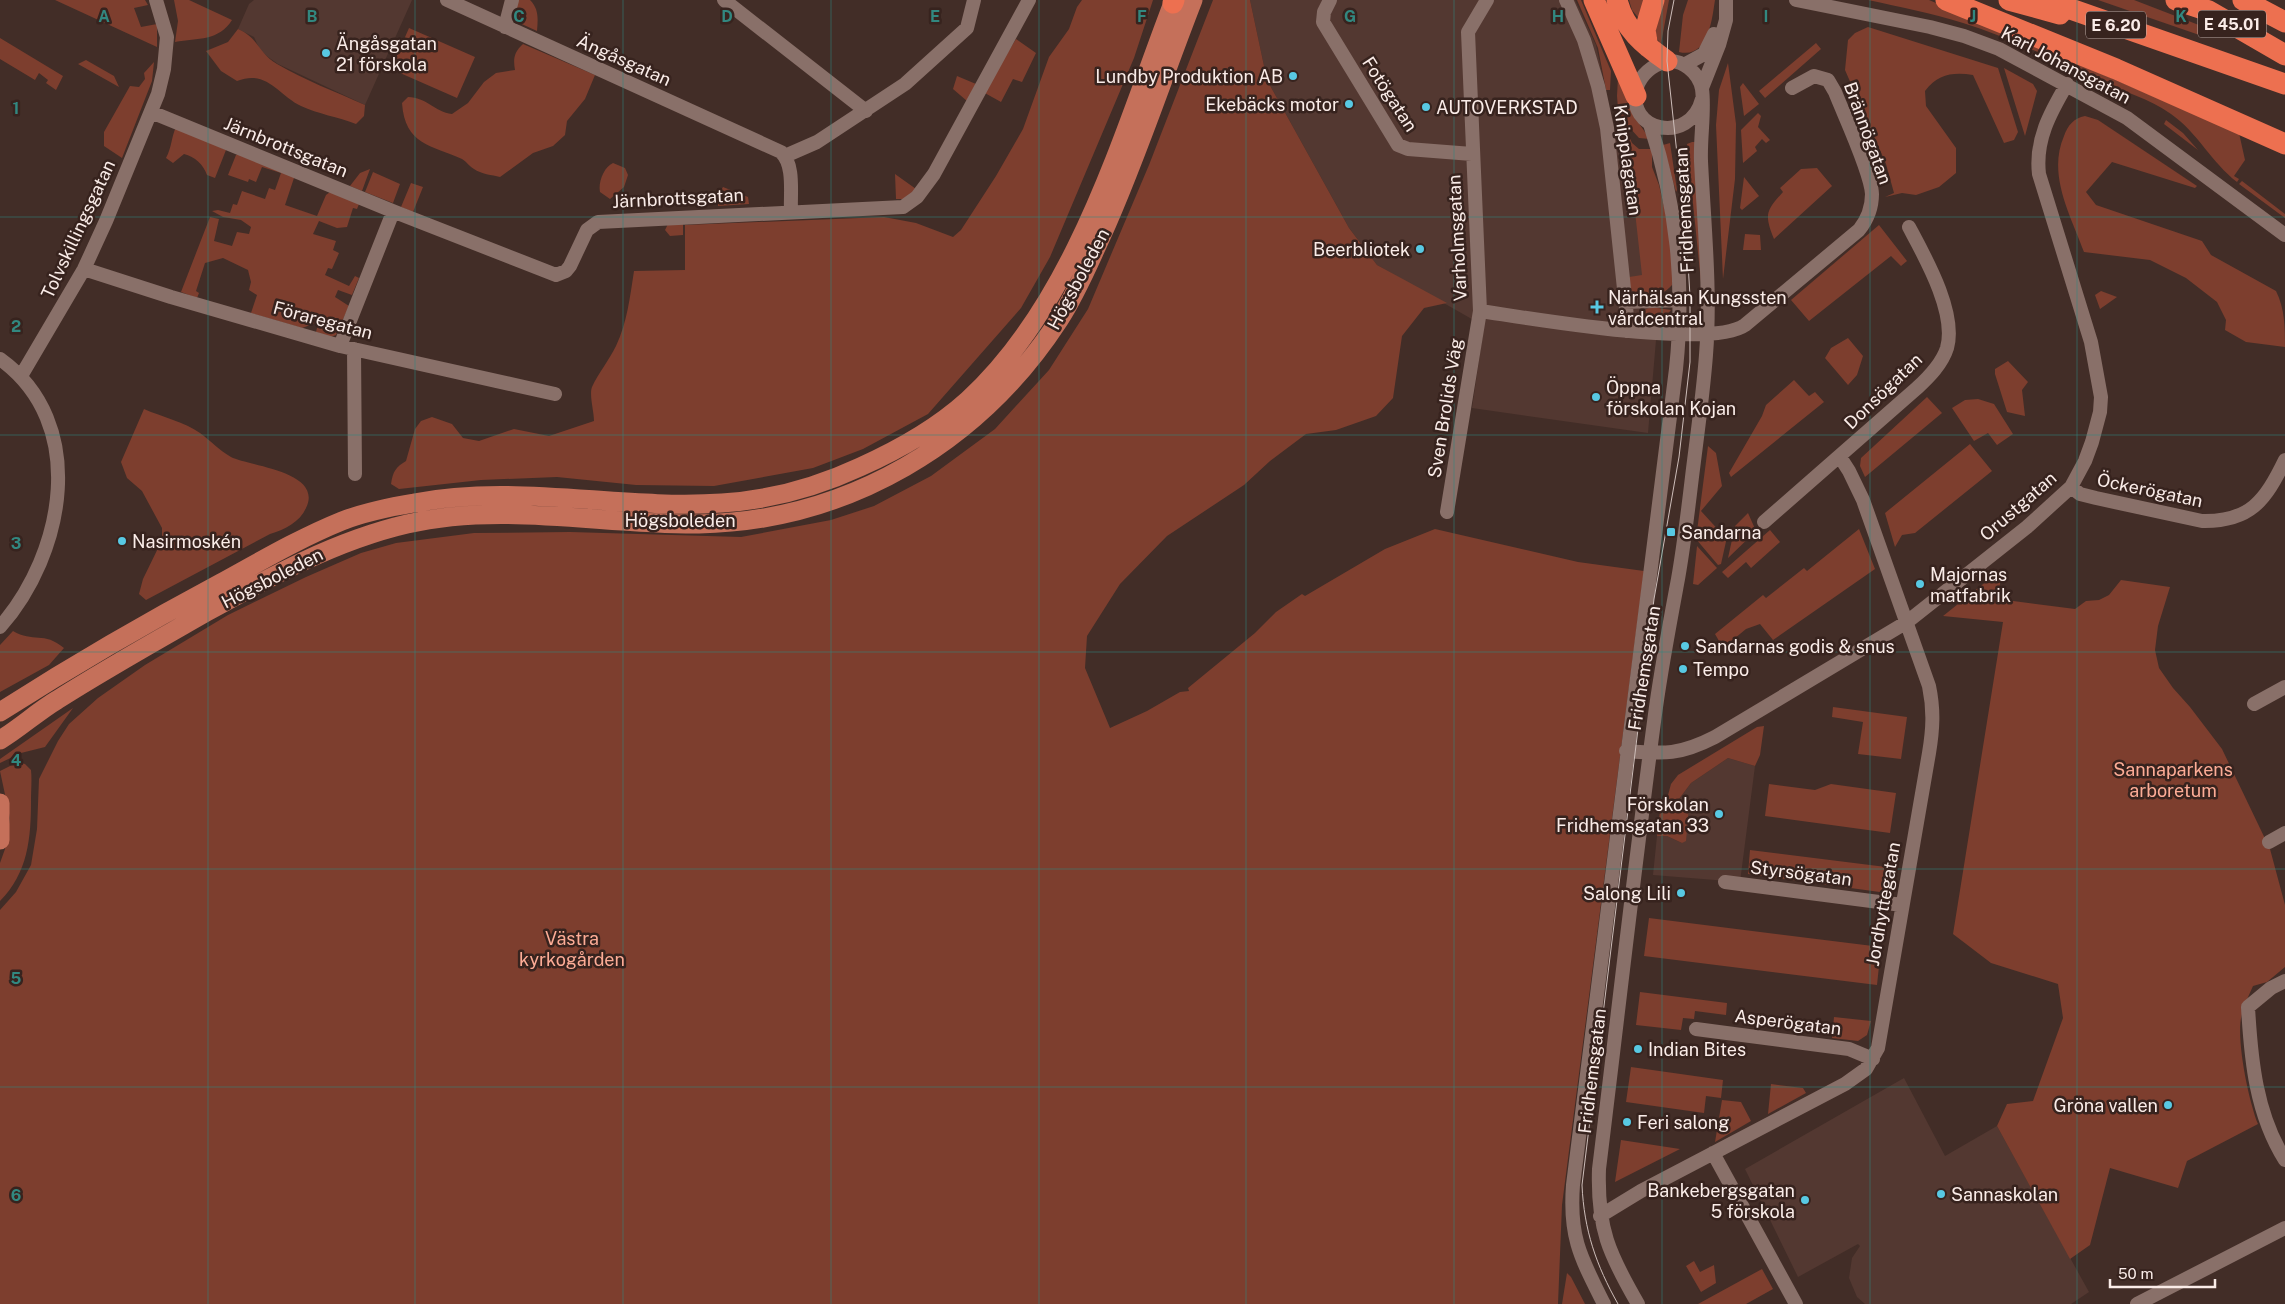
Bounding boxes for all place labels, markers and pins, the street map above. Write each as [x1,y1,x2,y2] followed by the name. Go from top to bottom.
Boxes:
[336,32,437,75] place label: Ängåsgatan 21 förskola
[320,47,332,59] marker: Ängåsgatan 21 förskola
[1095,66,1283,87] place label: Lundby Produktion AB
[1287,70,1299,82] marker: Lundby Produktion AB
[1205,94,1339,115] place label: Ekebäcks motor
[1436,97,1578,118] place label: AUTOVERKSTAD
[1343,98,1355,110] marker: Ekebäcks motor
[1420,101,1432,113] marker: AUTOVERKSTAD
[1313,239,1410,260] place label: Beerbliotek
[1414,243,1426,255] marker: Beerbliotek
[1608,287,1787,329] place label: Närhälsan Kungssten vårdcentral
[1590,300,1604,314] marker: Närhälsan Kungssten vårdcentral
[1606,376,1736,419] place label: Öppna förskolan Kojan
[1590,391,1602,403] marker: Öppna förskolan Kojan
[1681,522,1761,543] place label: Sandarna
[1665,526,1677,538] marker: Sandarna
[132,531,241,552] place label: Nasirmoskén
[116,535,128,547] marker: Nasirmoskén
[1930,564,2011,606] place label: Majornas matfabrik
[1914,578,1926,590] marker: Majornas matfabrik
[1695,636,1895,657] place label: Sandarnas godis & snus
[1679,640,1691,652] marker: Sandarnas godis & snus
[1693,659,1749,680] place label: Tempo
[1677,663,1689,675] marker: Tempo
[1556,794,1709,836] place label: Förskolan Fridhemsgatan 33
[1713,808,1725,820] marker: Förskolan Fridhemsgatan 33
[1583,883,1671,904] place label: Salong Lili
[1675,887,1687,899] marker: Salong Lili
[1648,1039,1746,1060] place label: Indian Bites
[1632,1043,1644,1055] marker: Indian Bites
[2054,1095,2158,1116] place label: Gröna vallen
[2162,1099,2174,1111] marker: Gröna vallen
[1637,1112,1729,1133] place label: Feri salong
[1621,1116,1633,1128] marker: Feri salong
[1647,1180,1795,1222] place label: Bankebergsgatan 5 förskola
[1951,1184,2058,1205] place label: Sannaskolan
[1935,1188,1947,1200] marker: Sannaskolan
[1799,1194,1811,1206] marker: Bankebergsgatan 5 förskola

